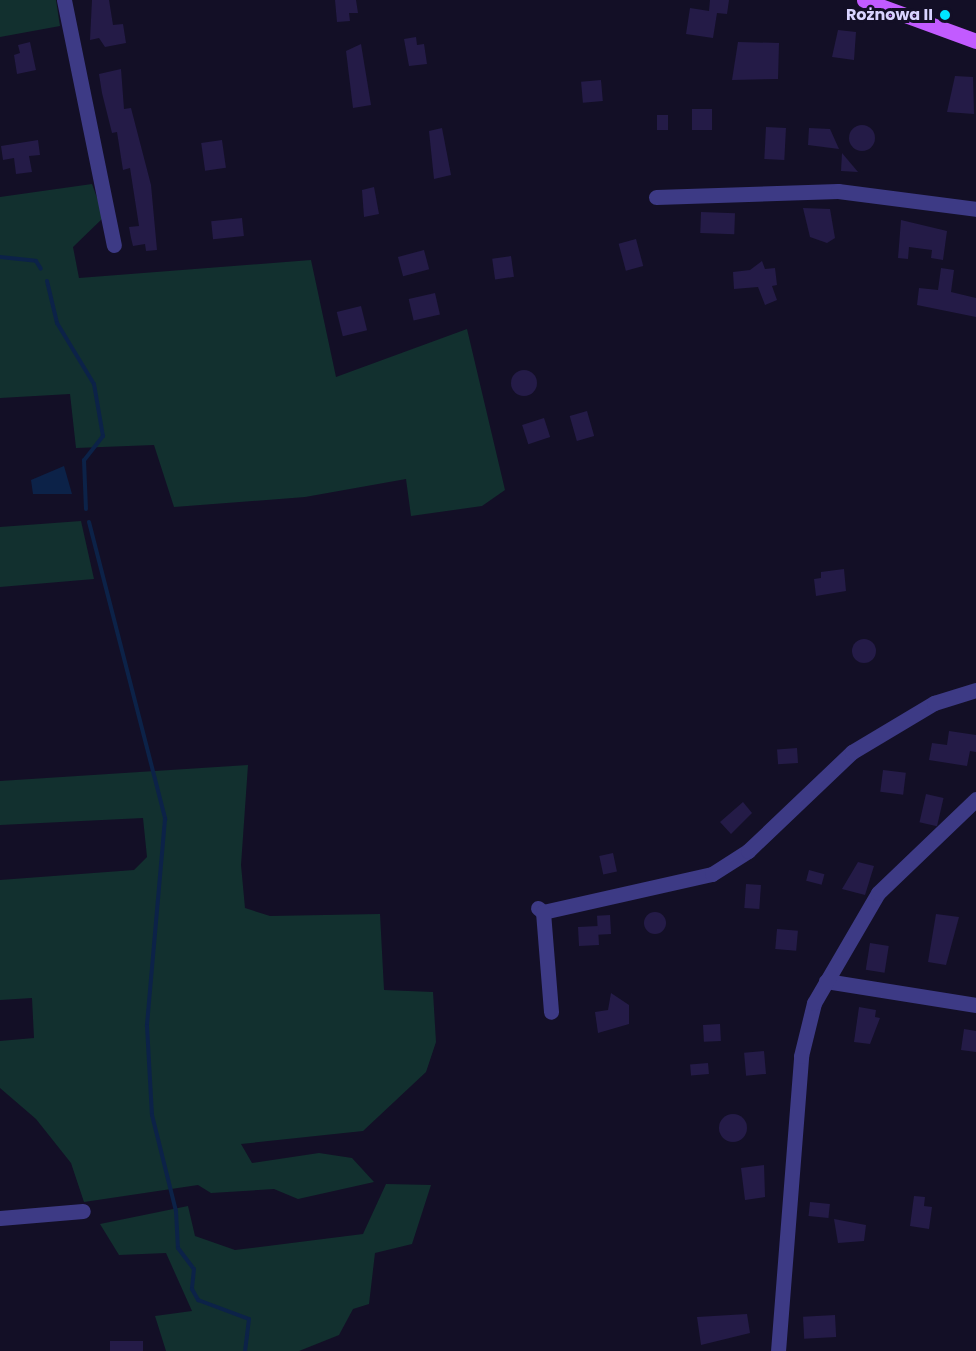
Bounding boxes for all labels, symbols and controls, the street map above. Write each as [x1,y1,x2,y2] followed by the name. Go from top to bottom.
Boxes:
[846,5,933,25] place label: Rożnowa II
[938,8,952,22] marker: Rożnowa II

